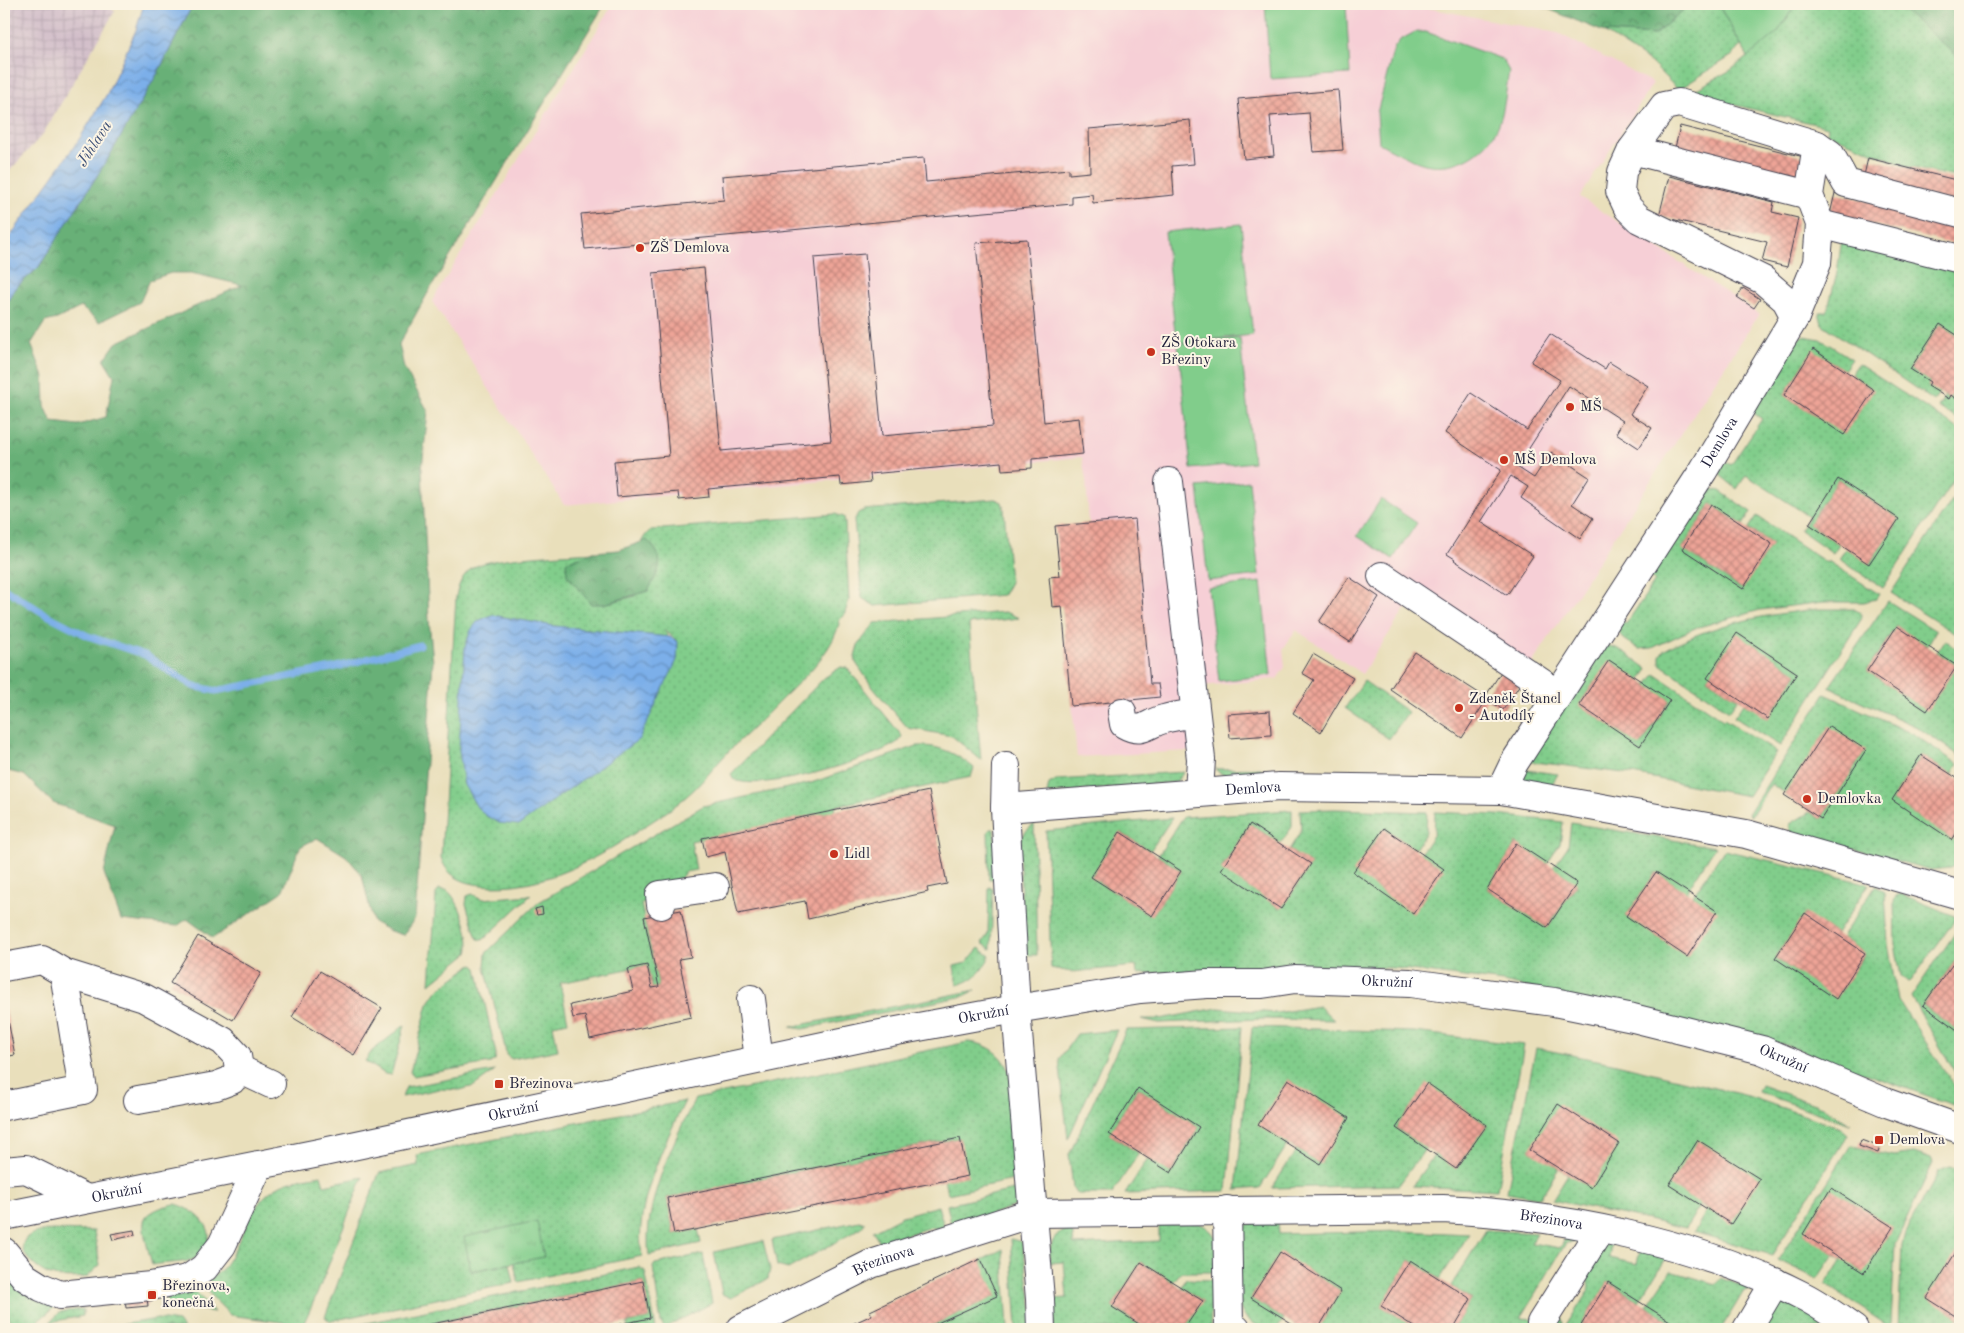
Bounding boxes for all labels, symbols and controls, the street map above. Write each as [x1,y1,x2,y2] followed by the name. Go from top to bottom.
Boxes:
[74,118,116,170] water label: Jihlava
[650,238,730,256] place label: ZŠ Demlova
[634,242,646,254] marker: ZŠ Demlova
[1161,333,1237,368] place label: ZŠ Otokara Březiny
[1145,346,1157,358] marker: ZŠ Otokara Březiny
[1580,397,1602,415] place label: MŠ
[1564,401,1576,413] marker: MŠ
[1699,414,1741,471] street label: Demlova
[1514,450,1597,468] place label: MŠ Demlova
[1498,454,1510,466] marker: MŠ Demlova
[1469,689,1561,724] place label: Zdeněk Štancl - Autodíly
[1453,702,1465,714] marker: Zdeněk Štancl - Autodíly
[1224,779,1282,799] street label: Demlova
[1817,792,1882,807] place label: Demlovka
[1801,793,1813,805] marker: Demlovka
[844,847,870,862] place label: Lidl
[828,848,840,860] marker: Lidl
[1361,974,1414,991] street label: Okružní
[957,1003,1011,1027] street label: Okružní
[1757,1042,1811,1076] street label: Okružní
[509,1077,573,1092] place label: Březinova
[493,1078,505,1090] marker: Březinova
[487,1099,541,1124] street label: Okružní
[1889,1133,1946,1148] place label: Demlova
[1873,1134,1885,1146] marker: Demlova
[90,1181,144,1206] street label: Okružní
[1518,1208,1585,1233] street label: Březinova
[850,1243,916,1279] street label: Březinova
[162,1279,230,1311] place label: Březinova, konečná
[146,1289,158,1301] marker: Březinova, konečná

